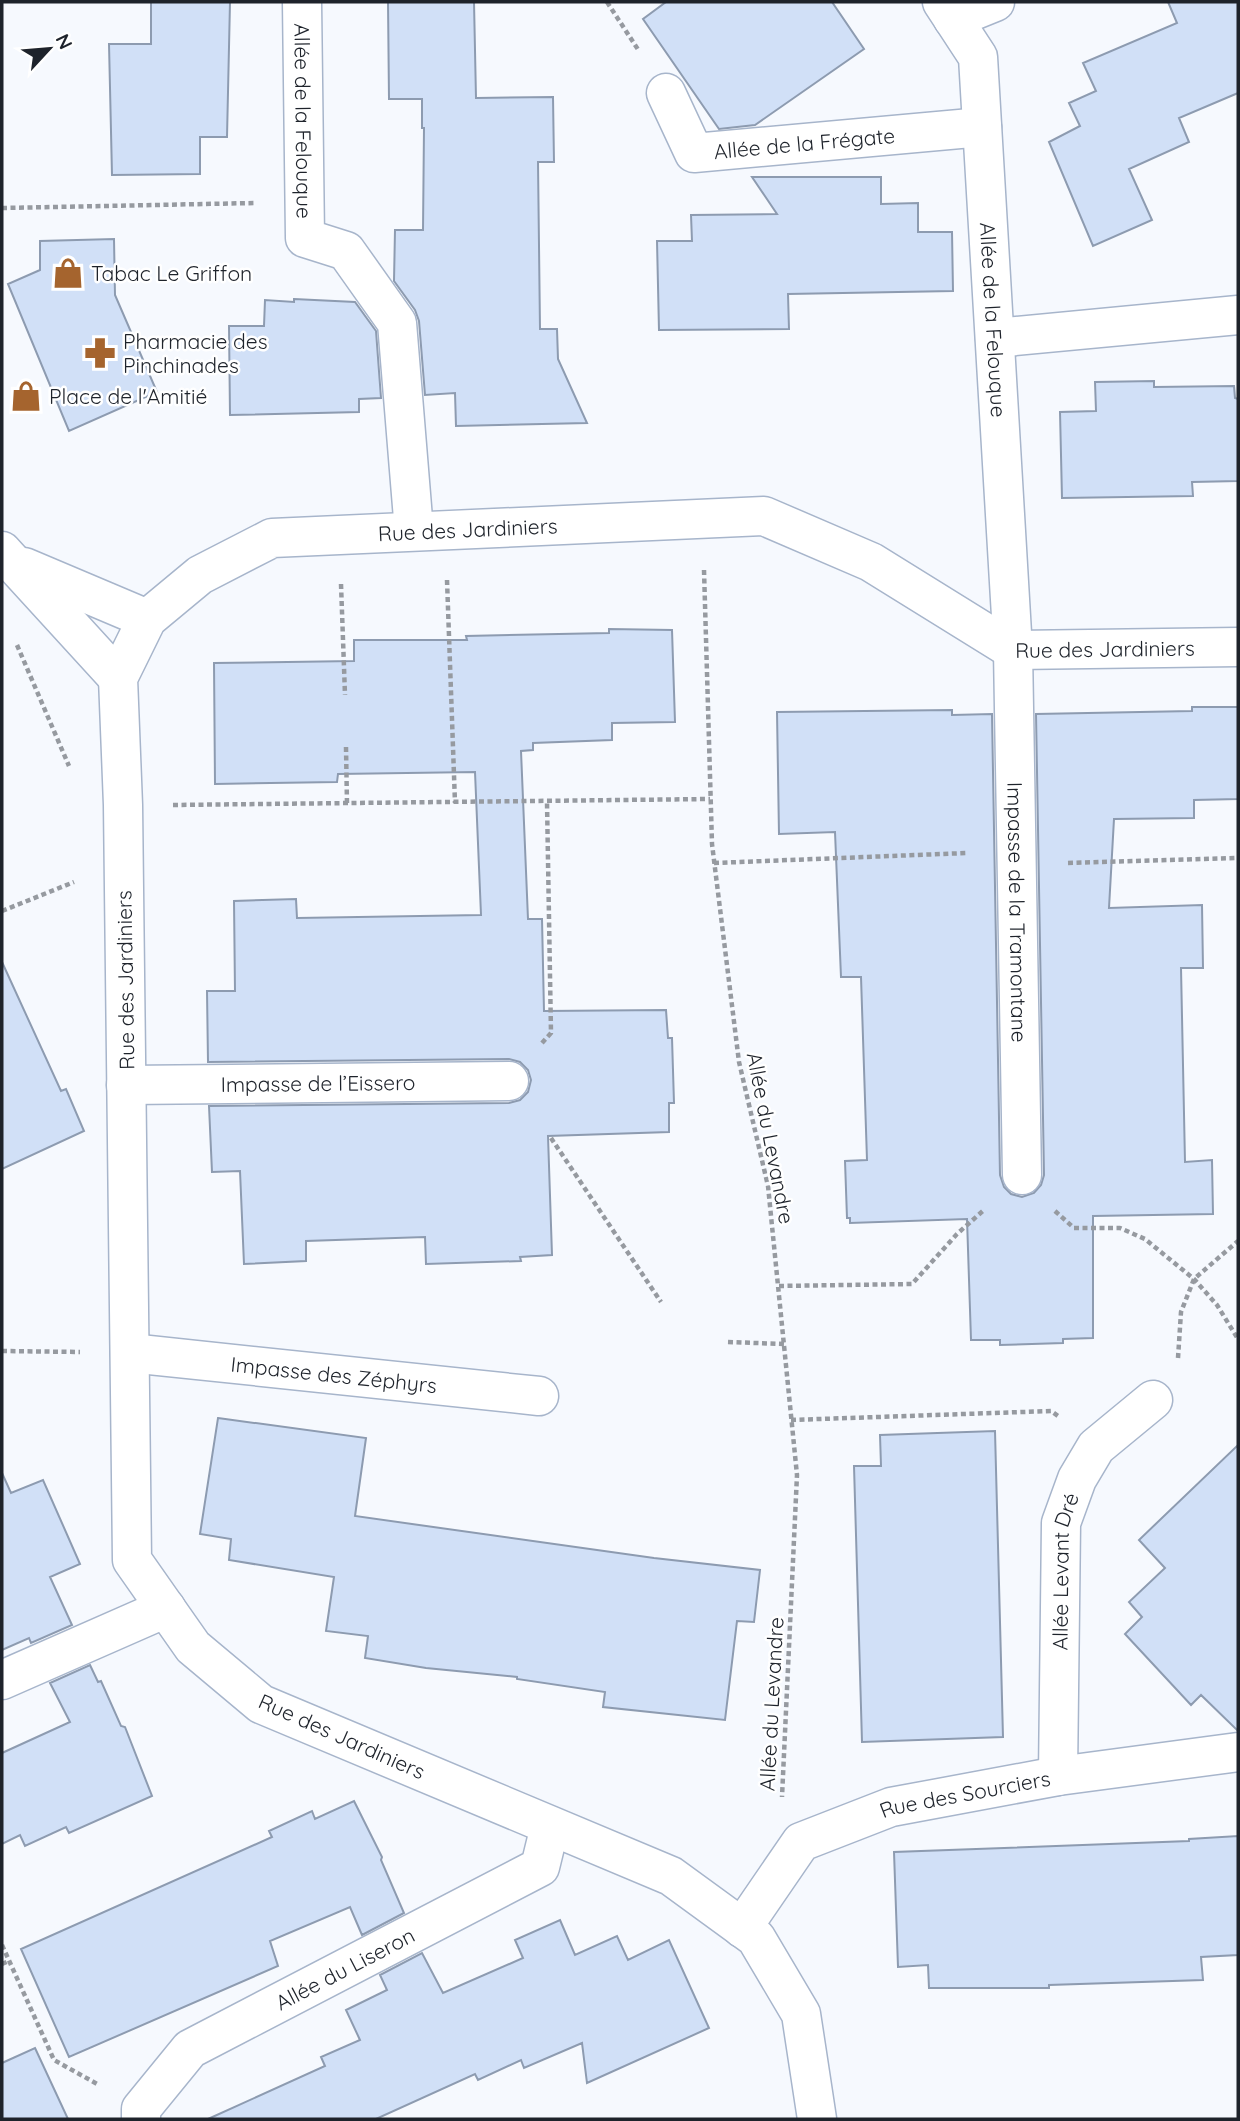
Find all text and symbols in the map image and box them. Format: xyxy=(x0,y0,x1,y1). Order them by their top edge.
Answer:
north arrow xyxy=(14,14,84,84)
street label: Allée de la Felouque xyxy=(289,23,318,219)
text: N xyxy=(50,30,78,53)
street label: Allée de la Frégate xyxy=(713,122,896,164)
street label: Allée de la Felouque xyxy=(975,221,1012,418)
shop icon: Tabac Le Griffon xyxy=(51,256,85,290)
place label: Tabac Le Griffon xyxy=(91,260,252,286)
place label: Pharmacie des Pinchinades xyxy=(123,328,268,378)
pharmacy icon: Pharmacie des Pinchinades xyxy=(83,336,117,370)
shop icon: Place de l'Amitié xyxy=(9,379,43,413)
place label: Place de l'Amitié xyxy=(49,383,207,409)
street label: Rue des Jardiniers xyxy=(377,512,558,546)
street label: Rue des Jardiniers xyxy=(1015,635,1195,663)
street label: Impasse de la Tramontane xyxy=(1002,782,1033,1043)
street label: Rue des Jardiniers xyxy=(110,890,140,1070)
street label: Allée du Levandre xyxy=(742,1050,800,1226)
street label: Impasse de l’Eissero xyxy=(220,1069,416,1097)
street label: Impasse des Zéphyrs xyxy=(230,1351,438,1398)
street label: Allée Levant Dré xyxy=(1046,1489,1084,1651)
street label: Allée du Levandre xyxy=(753,1616,789,1792)
street label: Rue des Jardiniers xyxy=(255,1688,429,1784)
street label: Rue des Sourciers xyxy=(876,1765,1052,1823)
street label: Allée du Liseron xyxy=(271,1922,419,2015)

